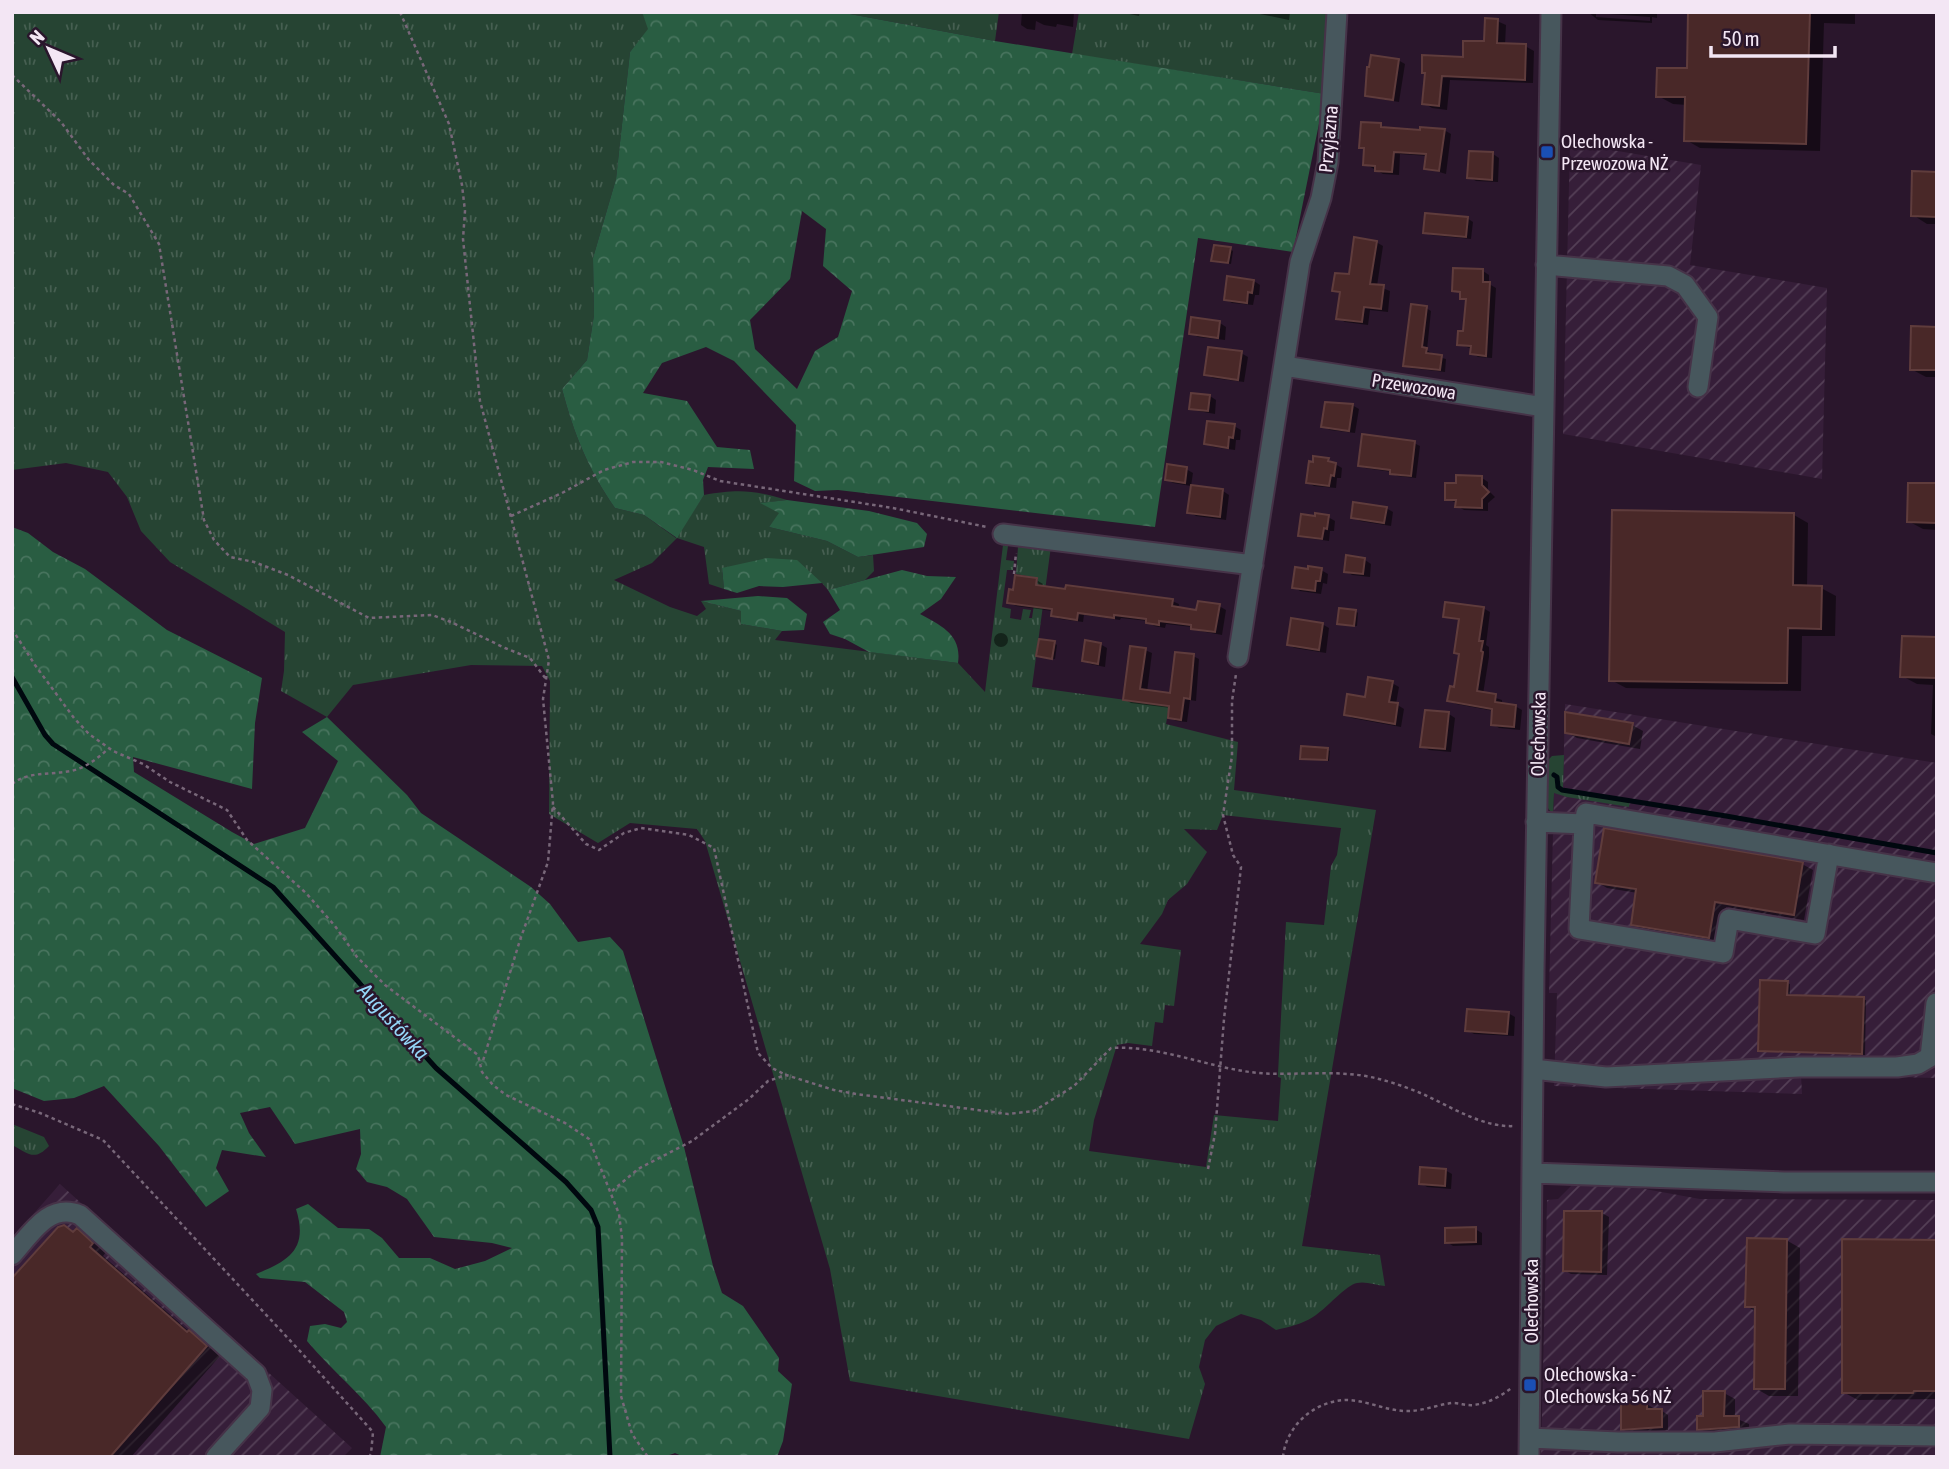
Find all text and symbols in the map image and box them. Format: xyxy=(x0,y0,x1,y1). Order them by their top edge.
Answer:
north arrow xyxy=(14,14,84,84)
scale bar xyxy=(1711,14,1835,58)
text: N xyxy=(25,26,49,49)
text: 50 m xyxy=(1722,26,1760,50)
street label: Przyjazna xyxy=(1314,104,1342,174)
place label: Olechowska - Przewozowa NŻ xyxy=(1561,130,1669,174)
marker: Olechowska - Przewozowa NŻ xyxy=(1539,144,1555,160)
street label: Przewozowa xyxy=(1370,368,1458,404)
street label: Olechowska xyxy=(1526,691,1550,777)
water label: Augustówka xyxy=(353,977,435,1064)
street label: Olechowska xyxy=(1520,1259,1542,1343)
place label: Olechowska - Olechowska 56 NŻ xyxy=(1544,1363,1672,1407)
marker: Olechowska - Olechowska 56 NŻ xyxy=(1522,1377,1538,1393)

